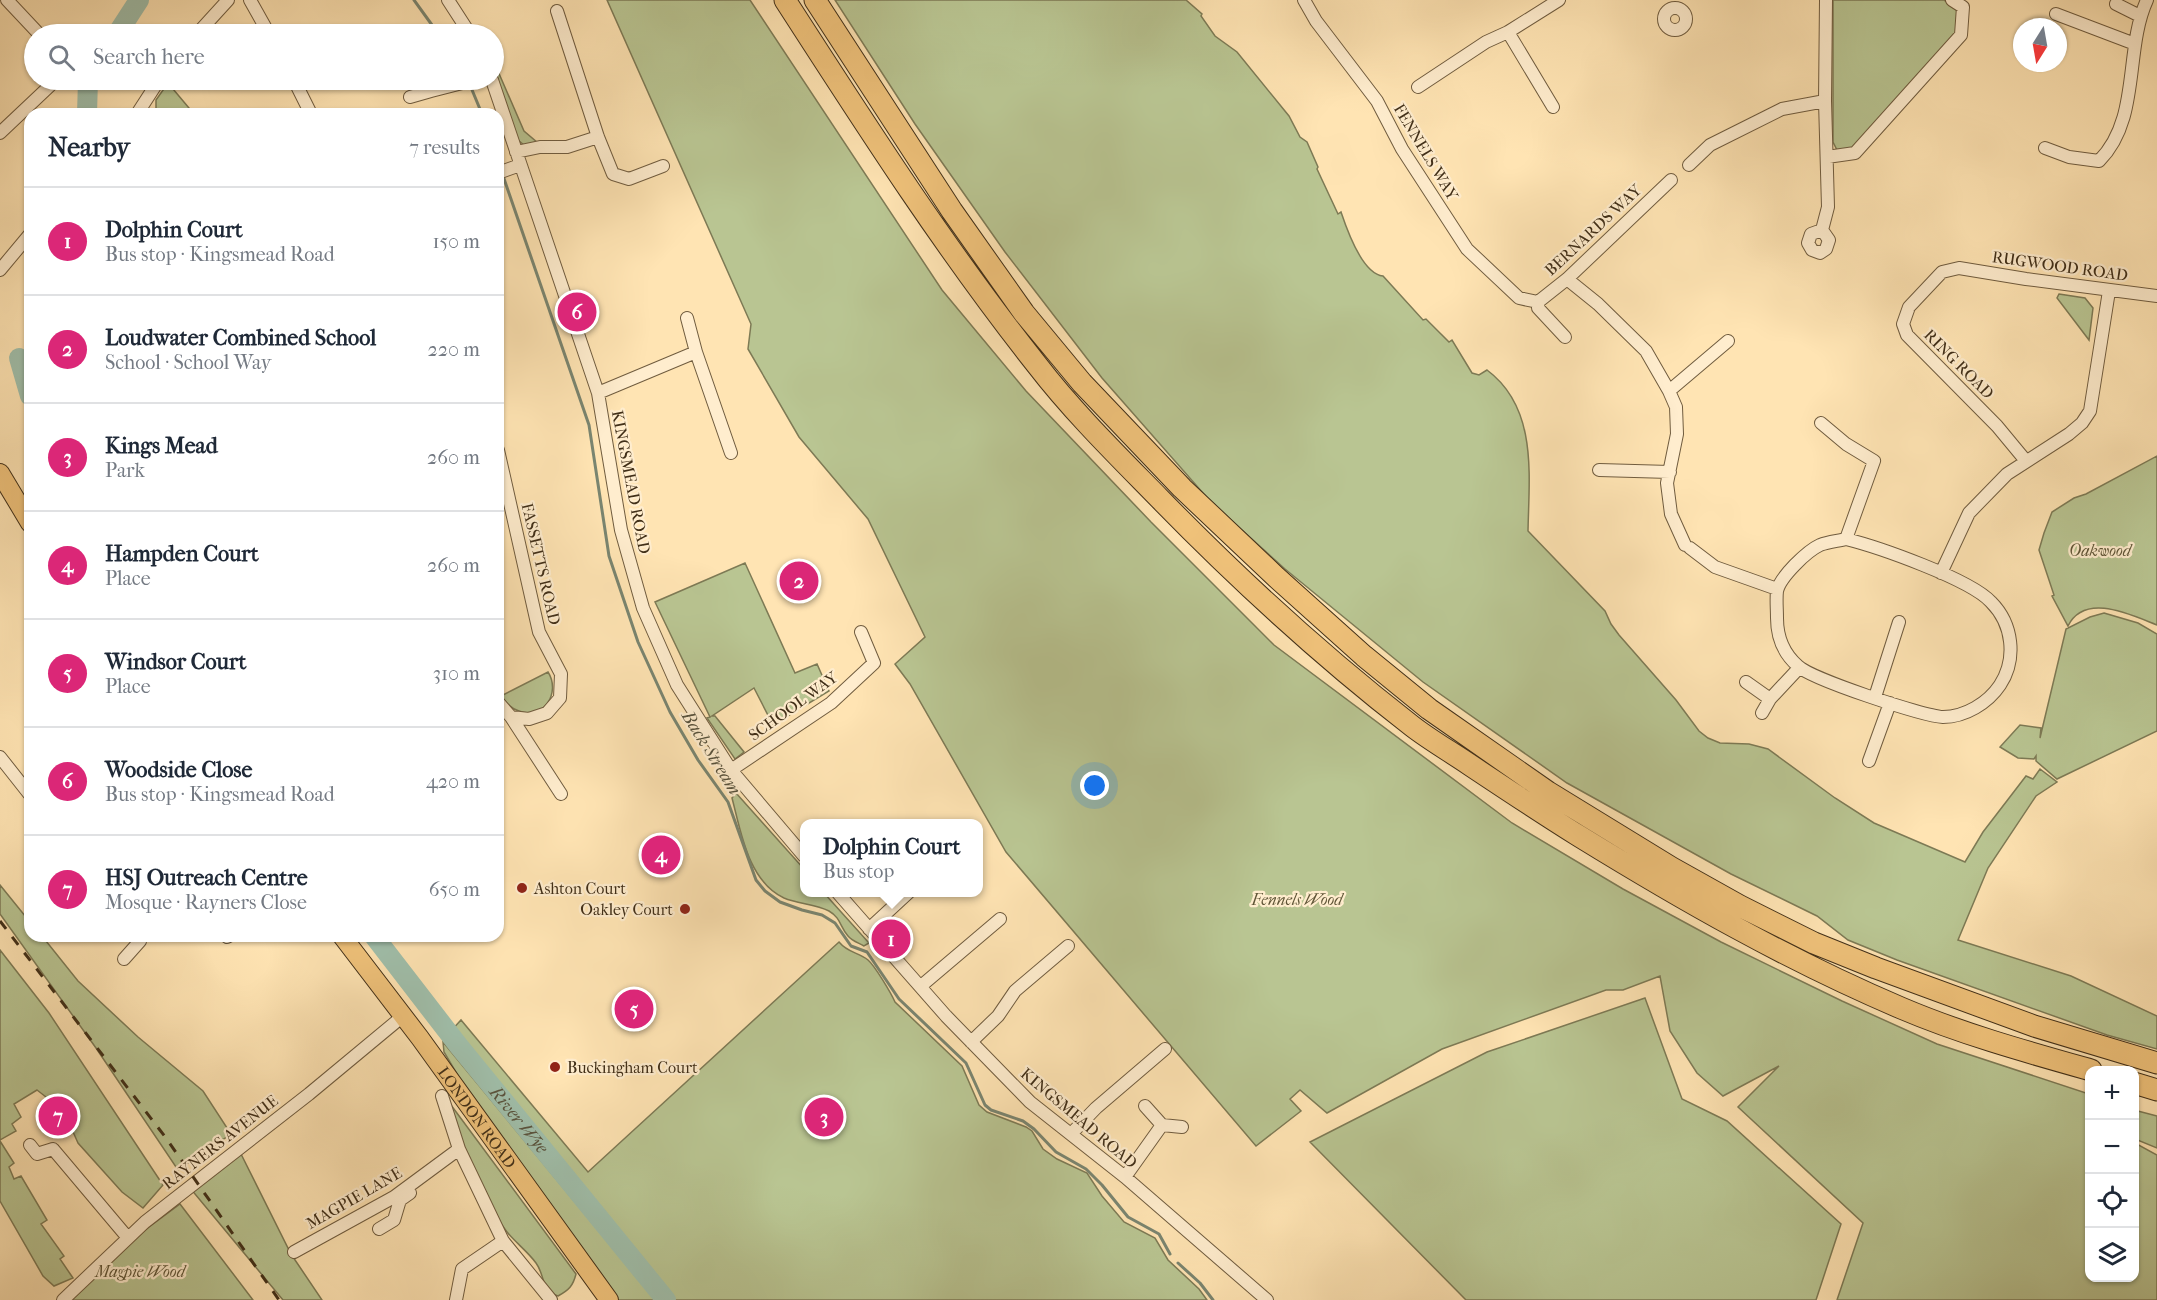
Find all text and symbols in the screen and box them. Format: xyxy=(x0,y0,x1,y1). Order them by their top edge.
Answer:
north arrow xyxy=(2013,18,2067,72)
search box xyxy=(24,24,504,90)
icon: search xyxy=(45,41,78,74)
text: Search here xyxy=(93,44,205,70)
street label: FENNELS WAY xyxy=(1390,100,1463,205)
text: Nearby xyxy=(48,132,130,163)
text: 7 results xyxy=(409,136,480,159)
street label: BERNARDS WAY xyxy=(1541,180,1646,280)
text: Dolphin Court xyxy=(105,217,242,243)
text: 1 xyxy=(64,230,71,253)
text: 150 m xyxy=(432,230,480,253)
text: Bus stop · Kingsmead Road xyxy=(105,243,335,266)
street label: RUGWOOD ROAD xyxy=(1991,247,2129,285)
pin: 6 xyxy=(558,290,596,334)
text: Loudwater Combined School xyxy=(105,325,376,351)
street label: RING ROAD xyxy=(1920,325,1998,403)
text: 2 xyxy=(62,338,73,361)
text: 220 m xyxy=(427,338,480,361)
text: School · School Way xyxy=(105,351,271,374)
street label: KINGSMEAD ROAD xyxy=(608,409,654,555)
text: Kings Mead xyxy=(105,433,218,459)
text: 3 xyxy=(63,446,72,469)
text: 260 m xyxy=(427,446,480,469)
text: Park xyxy=(105,459,145,482)
street label: FASSETTS ROAD xyxy=(518,501,564,627)
text: Hampden Court xyxy=(105,541,259,567)
park label: Oakwood xyxy=(2069,541,2133,560)
text: 4 xyxy=(62,554,73,577)
text: 260 m xyxy=(427,554,480,577)
pin: 2 xyxy=(780,558,818,604)
text: Place xyxy=(105,567,151,590)
text: Windsor Court xyxy=(105,649,246,675)
text: 5 xyxy=(63,662,72,685)
text: 310 m xyxy=(433,662,480,685)
street label: SCHOOL WAY xyxy=(745,667,842,745)
text: Place xyxy=(105,675,151,698)
water label: Back Stream xyxy=(676,706,745,799)
text: Woodside Close xyxy=(105,757,252,783)
text: 6 xyxy=(62,770,73,793)
text: 420 m xyxy=(426,770,480,793)
your location xyxy=(1080,771,1109,800)
text: Bus stop · Kingsmead Road xyxy=(105,783,335,806)
popup xyxy=(800,819,983,897)
pin: 4 xyxy=(642,832,680,878)
text: Dolphin Court xyxy=(823,834,960,860)
text: Bus stop xyxy=(823,860,894,883)
text: HSJ Outreach Centre xyxy=(105,865,308,891)
text: 7 xyxy=(63,878,72,901)
text: 650 m xyxy=(429,878,480,901)
place label: Ashton Court xyxy=(533,879,626,898)
marker: Ashton Court xyxy=(515,881,529,895)
park label: Fennels Wood xyxy=(1251,890,1344,909)
text: Mosque · Rayners Close xyxy=(105,891,307,914)
place label: Oakley Court xyxy=(580,900,673,919)
marker: Oakley Court xyxy=(678,902,692,916)
pin: 1 xyxy=(872,916,910,962)
pin: 5 xyxy=(614,986,654,1032)
place label: Buckingham Court xyxy=(567,1058,698,1077)
marker: Buckingham Court xyxy=(548,1060,562,1074)
street label: LONDON ROAD xyxy=(434,1063,520,1172)
street label: KINGSMEAD ROAD xyxy=(1017,1064,1141,1172)
map controls xyxy=(2085,1066,2139,1282)
button: + xyxy=(2085,1066,2139,1120)
water label: River Wye xyxy=(485,1081,553,1158)
street label: RAYNERS AVENUE xyxy=(158,1091,282,1193)
pin: 7 xyxy=(38,1094,78,1138)
pin: 3 xyxy=(804,1094,844,1140)
button: − xyxy=(2085,1120,2139,1174)
street label: MAGPIE LANE xyxy=(303,1163,405,1233)
button: locate xyxy=(2085,1174,2139,1228)
button: layers xyxy=(2085,1228,2139,1282)
park label: Magpie Wood xyxy=(94,1262,187,1281)

